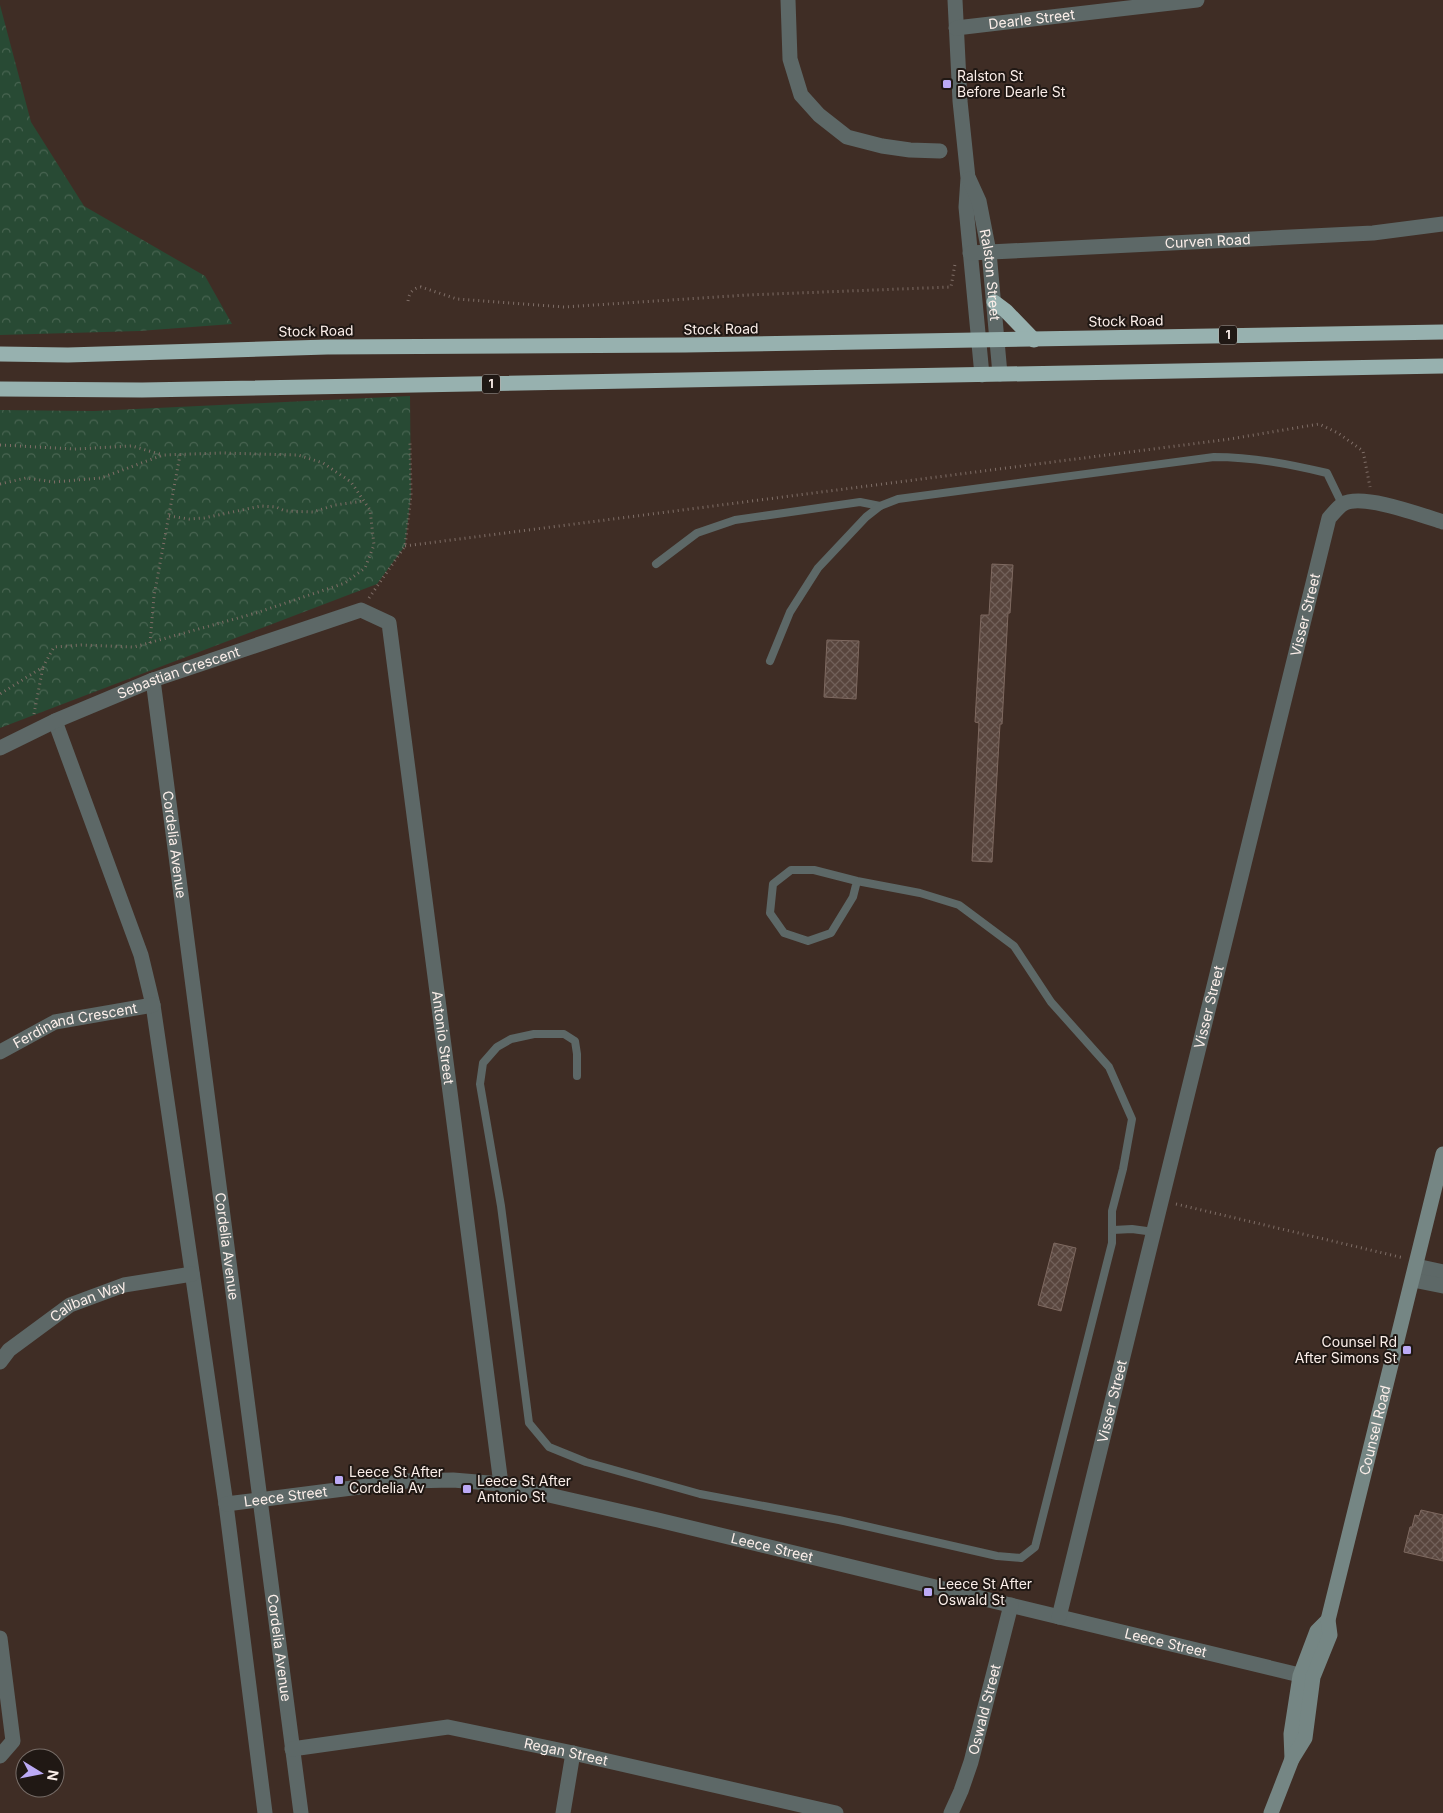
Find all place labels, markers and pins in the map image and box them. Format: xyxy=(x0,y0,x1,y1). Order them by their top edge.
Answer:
place label: Ralston St Before Dearle St xyxy=(957,67,1066,100)
marker: Ralston St Before Dearle St xyxy=(941,78,953,90)
place label: Counsel Rd After Simons St xyxy=(1295,1333,1397,1366)
marker: Counsel Rd After Simons St xyxy=(1401,1344,1413,1356)
place label: Leece St After Cordelia Av xyxy=(349,1463,443,1496)
place label: Leece St After Antonio St xyxy=(477,1472,571,1505)
marker: Leece St After Cordelia Av xyxy=(333,1474,345,1486)
marker: Leece St After Antonio St xyxy=(461,1483,473,1495)
place label: Leece St After Oswald St xyxy=(938,1575,1032,1608)
marker: Leece St After Oswald St xyxy=(922,1586,934,1598)

